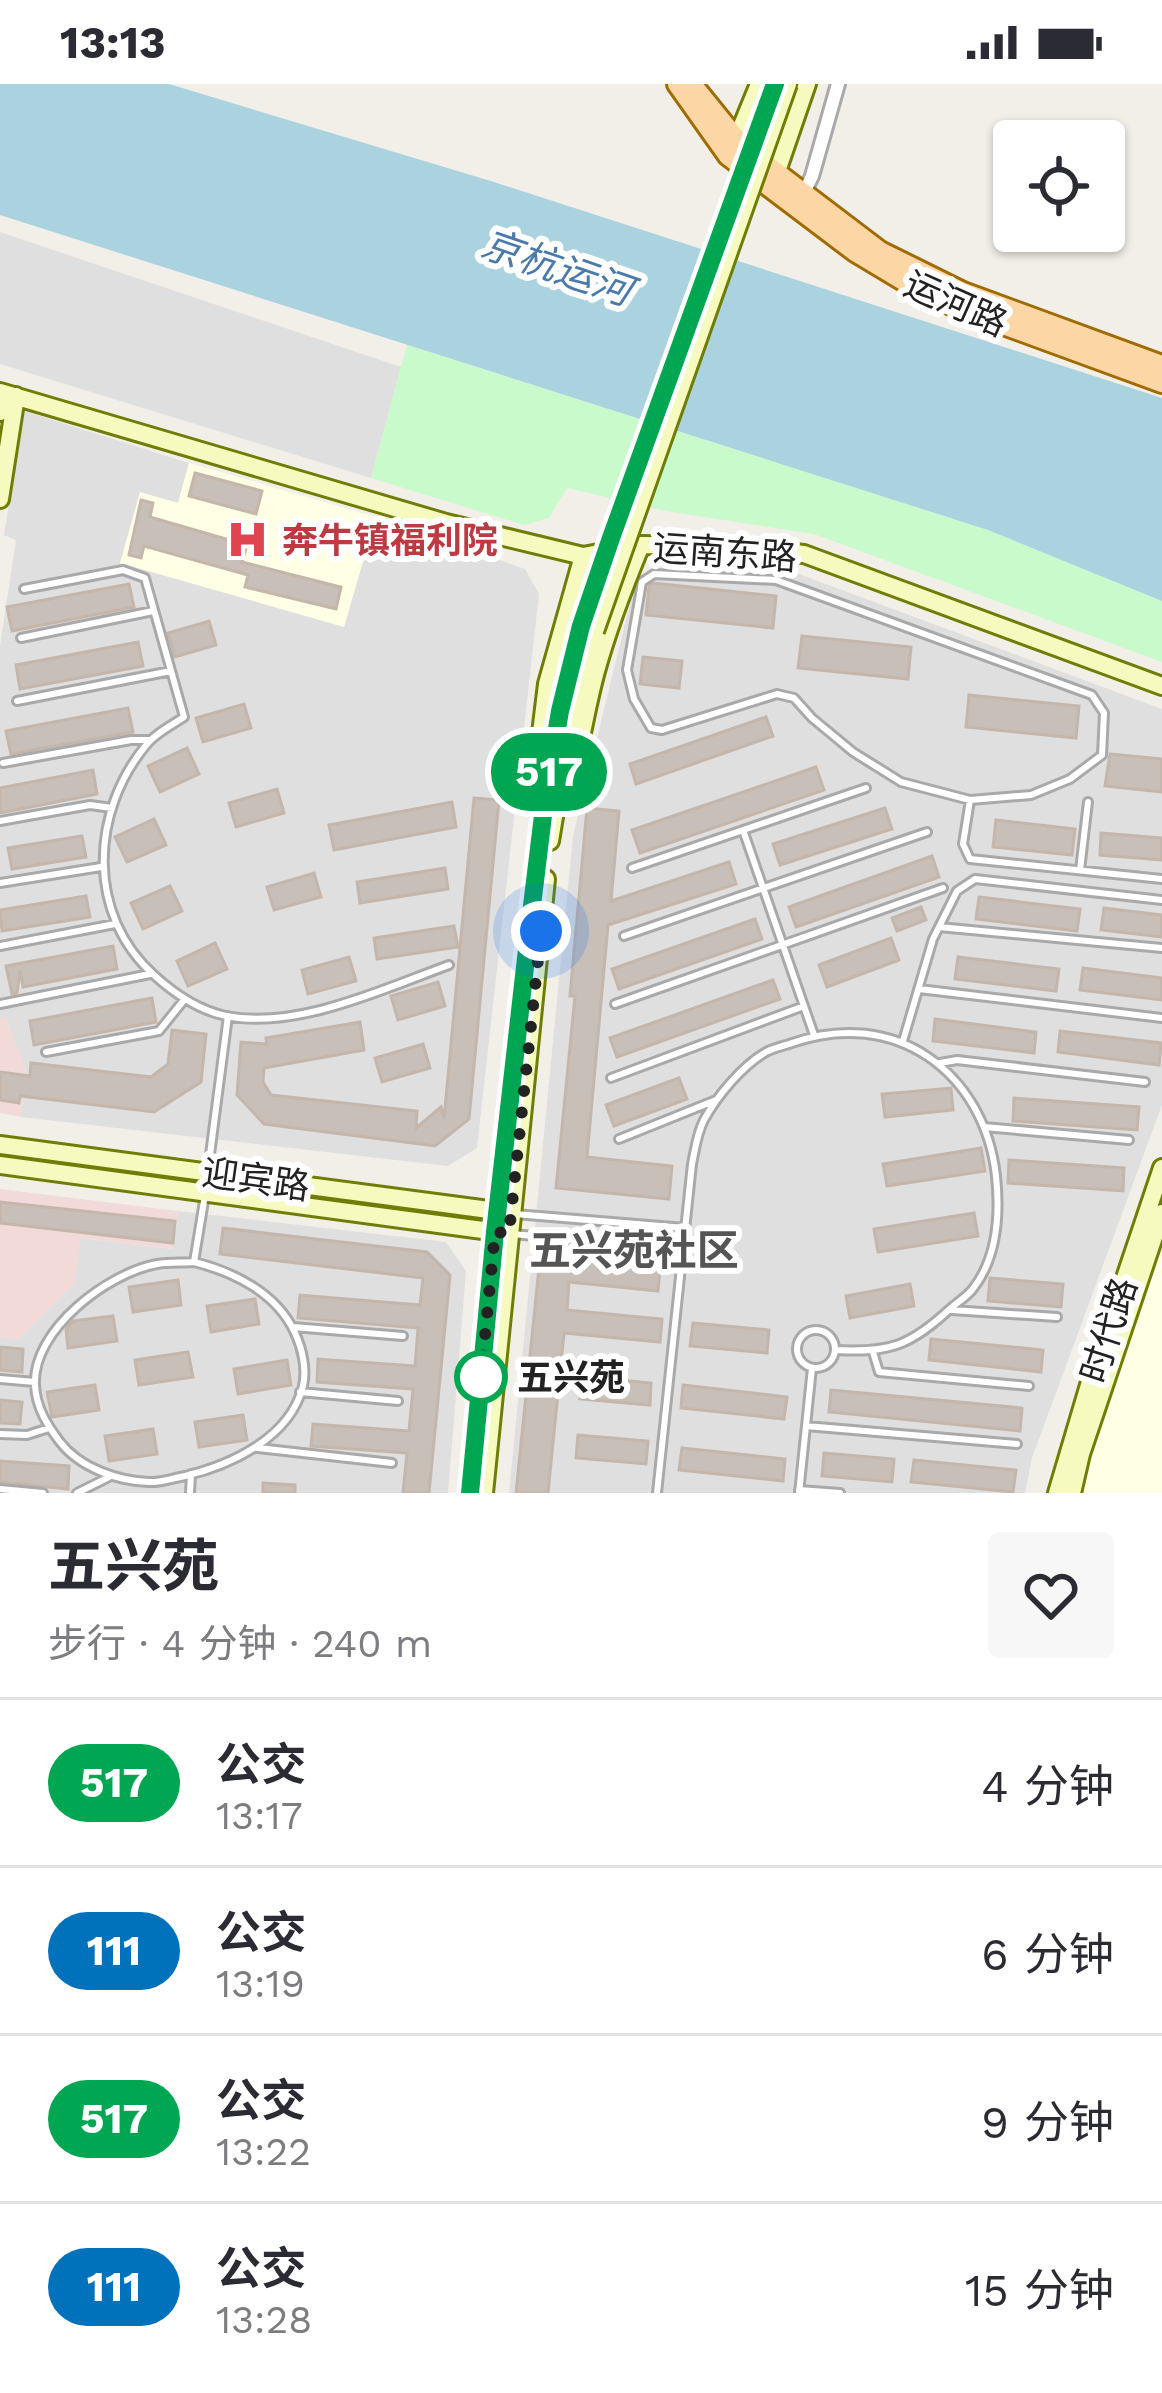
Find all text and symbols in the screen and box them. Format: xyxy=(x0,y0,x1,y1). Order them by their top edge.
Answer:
text: 13:13 xyxy=(60,16,166,69)
map controls xyxy=(993,120,1125,252)
button: locate xyxy=(993,120,1125,252)
water label: 京杭运河 xyxy=(476,221,645,316)
street label: 运河路 xyxy=(898,263,1013,345)
hospital icon: 奔牛镇福利院 xyxy=(225,517,271,563)
place label: 奔牛镇福利院 xyxy=(282,520,498,562)
street label: 运南东路 xyxy=(652,527,798,579)
line badge: 517 xyxy=(480,733,618,811)
text: 517 xyxy=(515,747,583,796)
your location xyxy=(511,901,571,961)
street label: 迎宾路 xyxy=(199,1152,312,1208)
district label: 五兴苑社区 xyxy=(529,1226,739,1275)
street label: 时代路 xyxy=(1072,1272,1146,1388)
marker: 五兴苑 xyxy=(456,1352,506,1402)
place label: 五兴苑 xyxy=(517,1357,625,1399)
button: heart xyxy=(988,1532,1114,1658)
text: 五兴苑 xyxy=(48,1533,219,1600)
text: 步行 · 4 分钟 · 240 m xyxy=(48,1621,432,1666)
text: 公交 xyxy=(216,1738,306,1791)
text: 517 xyxy=(80,1758,148,1807)
text: 4 分钟 xyxy=(981,1760,1114,1813)
text: 13:17 xyxy=(216,1793,303,1838)
text: 公交 xyxy=(216,1906,306,1959)
text: 111 xyxy=(87,1926,141,1975)
text: 6 分钟 xyxy=(981,1928,1114,1981)
text: 13:19 xyxy=(216,1961,305,2006)
text: 公交 xyxy=(216,2074,306,2127)
text: 517 xyxy=(80,2094,148,2143)
text: 9 分钟 xyxy=(981,2096,1114,2149)
text: 13:22 xyxy=(216,2129,311,2174)
text: 公交 xyxy=(216,2242,306,2295)
text: 111 xyxy=(87,2262,141,2311)
text: 15 分钟 xyxy=(965,2264,1114,2317)
text: 13:28 xyxy=(216,2297,312,2342)

